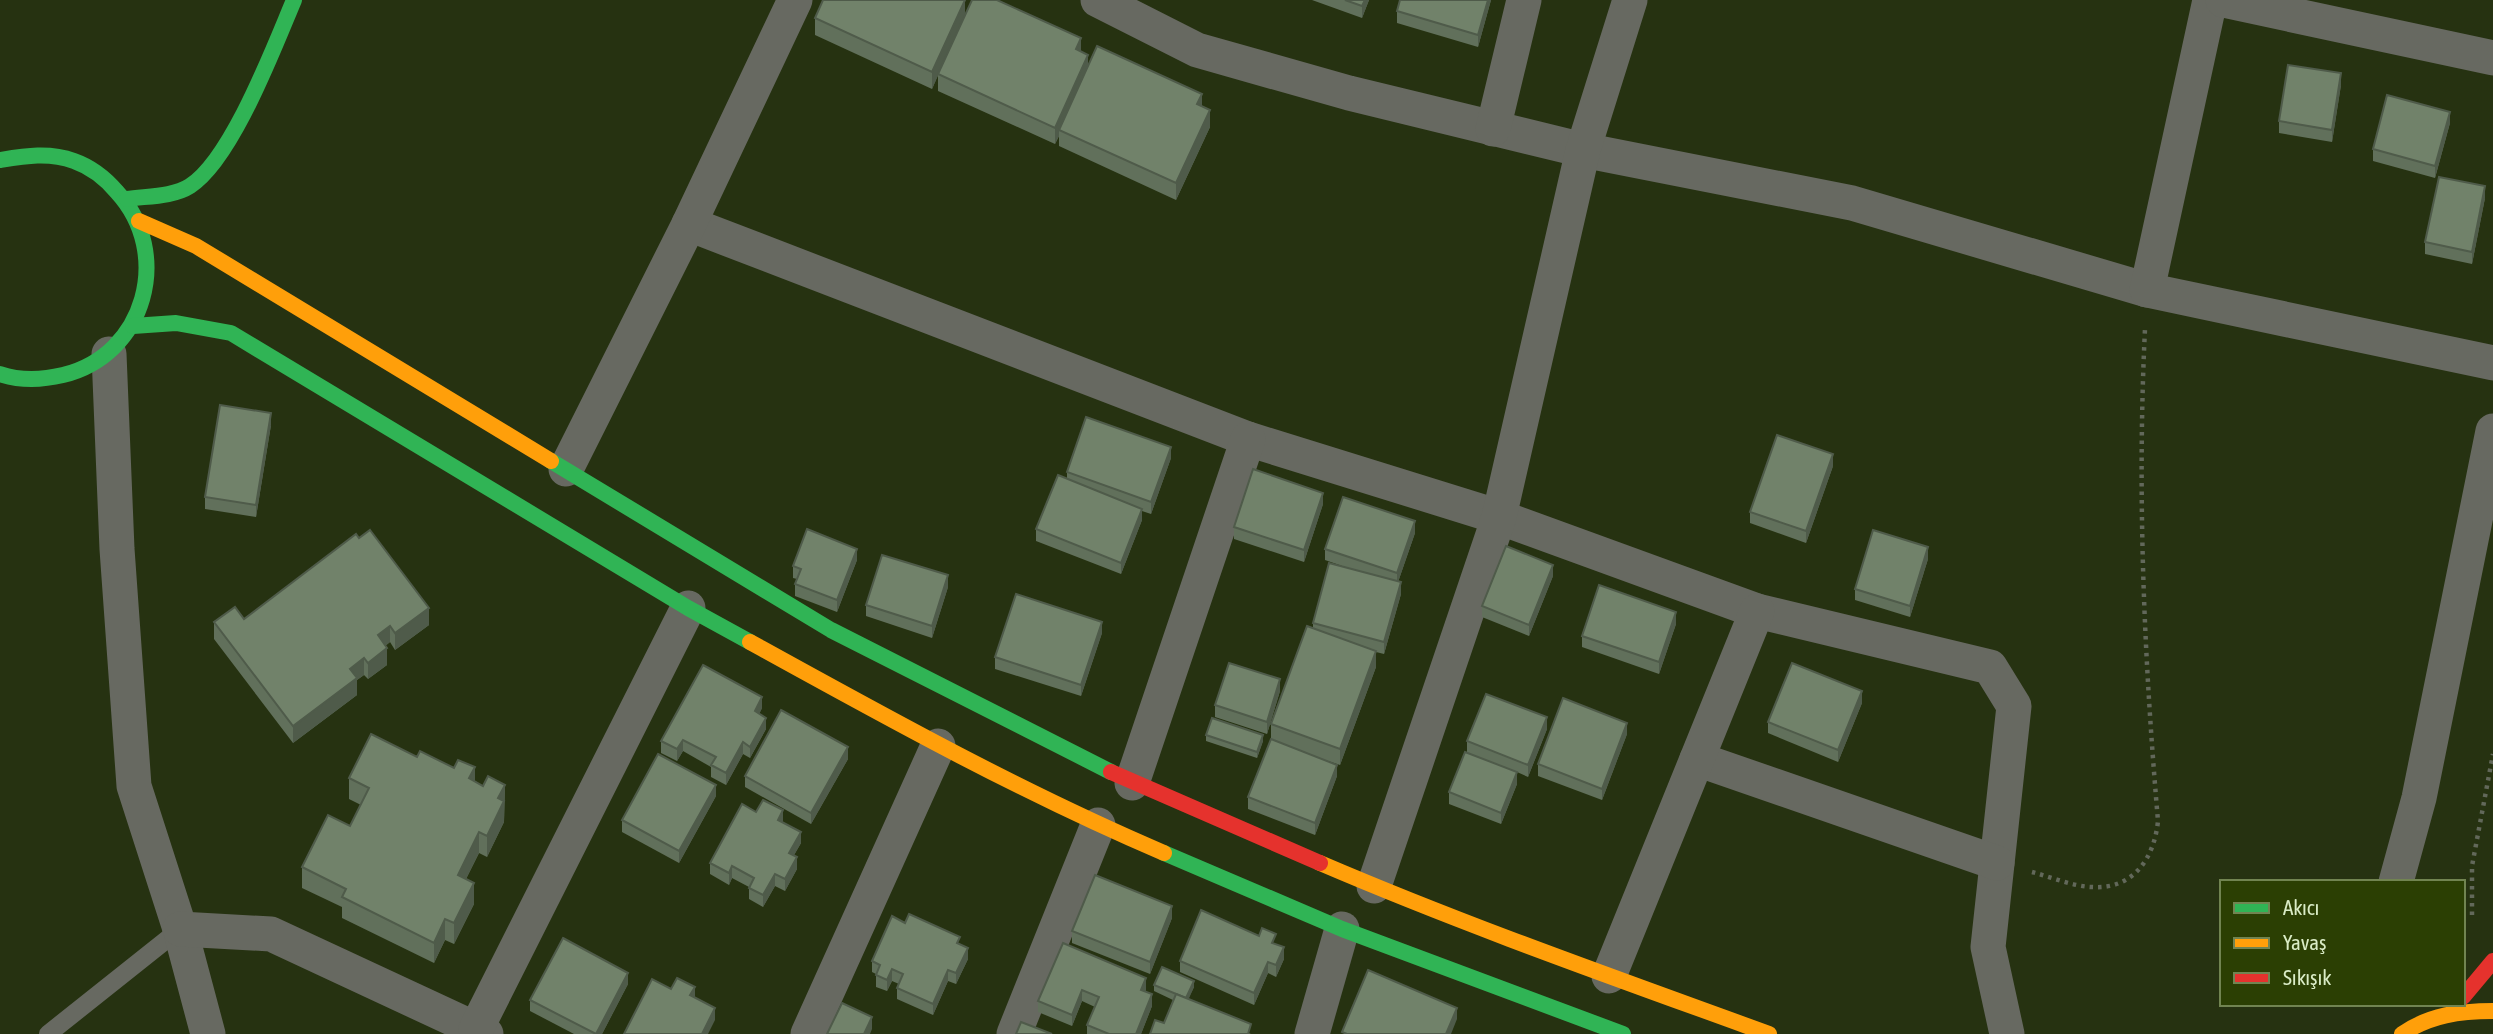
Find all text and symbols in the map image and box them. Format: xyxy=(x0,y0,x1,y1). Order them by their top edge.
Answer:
legend xyxy=(2220,880,2465,1006)
text: Akıcı xyxy=(2283,895,2319,919)
text: Yavaş xyxy=(2283,930,2326,954)
text: Sıkışık xyxy=(2283,965,2332,989)

